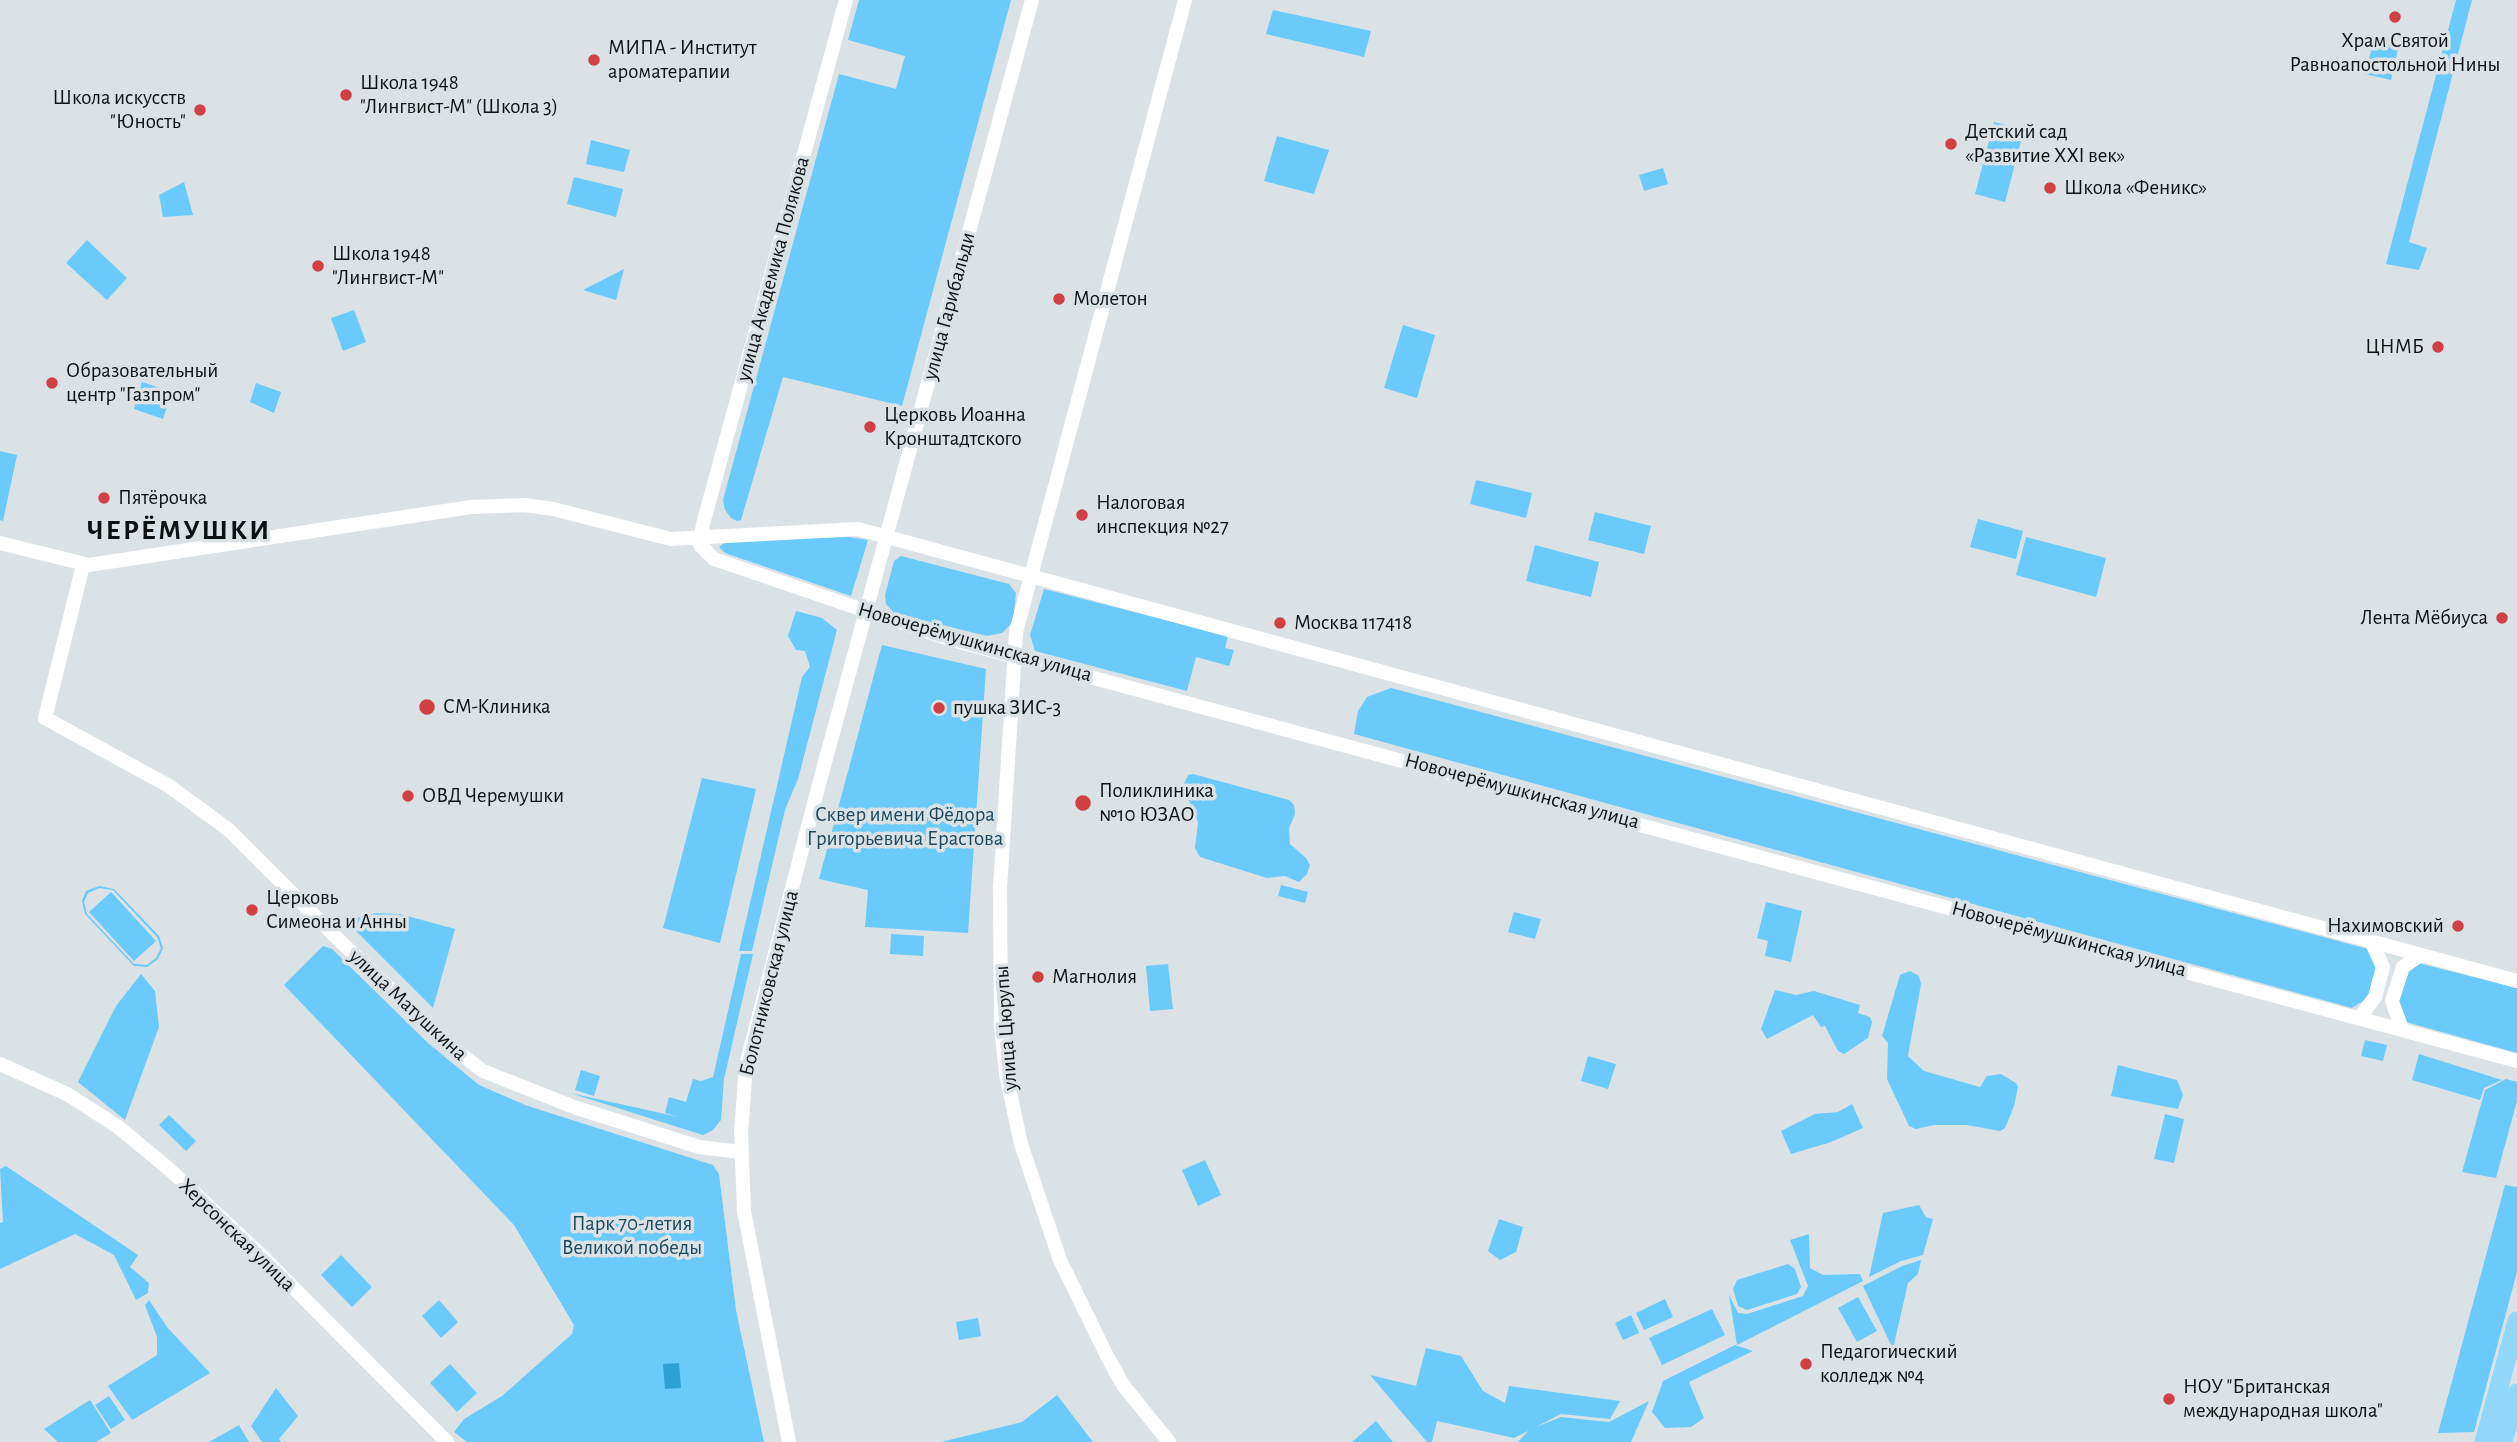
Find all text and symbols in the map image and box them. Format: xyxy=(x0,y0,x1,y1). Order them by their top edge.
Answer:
marker: Храм Святой Равноапостольной Нины xyxy=(2387,9,2403,25)
place label: Храм Святой Равноапостольной Нины xyxy=(2290,28,2500,78)
place label: МИПА - Институт ароматерапии xyxy=(608,35,757,85)
marker: МИПА - Институт ароматерапии xyxy=(586,52,602,68)
place label: Школа 1948 "Лингвист-М" (Школа 3) xyxy=(360,70,558,120)
place label: Школа искусств "Юность" xyxy=(53,85,186,135)
marker: Школа 1948 "Лингвист-М" (Школа 3) xyxy=(338,87,354,103)
marker: Школа искусств "Юность" xyxy=(192,102,208,118)
place label: Детский сад «Развитие XXI век» xyxy=(1965,119,2125,169)
marker: Детский сад «Развитие XXI век» xyxy=(1943,136,1959,152)
street label: улица Академика Полякова xyxy=(731,154,815,384)
place label: Школа «Феникс» xyxy=(2064,175,2207,201)
marker: Школа «Феникс» xyxy=(2042,180,2058,196)
street label: улица Гарибальди xyxy=(917,229,981,383)
place label: Школа 1948 "Лингвист-М" xyxy=(332,241,444,291)
marker: Школа 1948 "Лингвист-М" xyxy=(310,258,326,274)
place label: Молетон xyxy=(1073,286,1148,312)
marker: Молетон xyxy=(1051,291,1067,307)
place label: ЦНМБ xyxy=(2365,334,2424,360)
marker: ЦНМБ xyxy=(2430,339,2446,355)
place label: Образовательный центр "Газпром" xyxy=(66,358,219,408)
marker: Образовательный центр "Газпром" xyxy=(44,375,60,391)
place label: Церковь Иоанна Кронштадтского xyxy=(884,402,1026,452)
marker: Церковь Иоанна Кронштадтского xyxy=(862,419,878,435)
place label: Пятёрочка xyxy=(118,485,207,511)
marker: Пятёрочка xyxy=(96,490,112,506)
place label: Налоговая инспекция №27 xyxy=(1096,490,1229,540)
marker: Налоговая инспекция №27 xyxy=(1074,507,1090,523)
district label: ЧЕРЁМУШКИ xyxy=(88,514,270,548)
street label: Новочерёмушкинская улица xyxy=(855,597,1095,687)
place label: Лента Мёбиуса xyxy=(2361,605,2488,631)
place label: Москва 117418 xyxy=(1294,610,1412,636)
marker: Лента Мёбиуса xyxy=(2494,610,2510,626)
marker: Москва 117418 xyxy=(1272,615,1288,631)
place label: СМ-Клиника xyxy=(443,694,551,720)
place label: пушка ЗИС-3 xyxy=(953,695,1061,721)
marker: СМ-Клиника xyxy=(417,697,437,717)
marker: пушка ЗИС-3 xyxy=(931,700,947,716)
street label: Новочерёмушкинская улица xyxy=(1402,747,1642,835)
place label: Поликлиника №10 ЮЗАО xyxy=(1099,778,1214,828)
place label: ОВД Черемушки xyxy=(422,783,564,809)
marker: ОВД Черемушки xyxy=(400,788,416,804)
marker: Поликлиника №10 ЮЗАО xyxy=(1073,793,1093,813)
park label: Сквер имени Фёдора Григорьевича Ерастова xyxy=(807,802,1003,852)
place label: Церковь Симеона и Анны xyxy=(266,885,407,935)
street label: Болотниковская улица xyxy=(734,888,804,1078)
street label: Новочерёмушкинская улица xyxy=(1949,895,2189,983)
marker: Церковь Симеона и Анны xyxy=(244,902,260,918)
place label: Нахимовский xyxy=(2327,913,2444,939)
marker: Нахимовский xyxy=(2450,918,2466,934)
street label: улица Матушкина xyxy=(344,944,472,1066)
place label: Магнолия xyxy=(1052,964,1137,990)
street label: улица Цюрупы xyxy=(989,965,1023,1091)
marker: Магнолия xyxy=(1030,969,1046,985)
street label: Херсонская улица xyxy=(174,1173,300,1297)
park label: Парк 70-летия Великой победы xyxy=(562,1211,702,1261)
place label: Педагогический колледж №4 xyxy=(1820,1339,1958,1389)
marker: Педагогический колледж №4 xyxy=(1798,1356,1814,1372)
place label: НОУ "Британская международная школа" xyxy=(2183,1374,2383,1424)
marker: НОУ "Британская международная школа" xyxy=(2161,1391,2177,1407)

